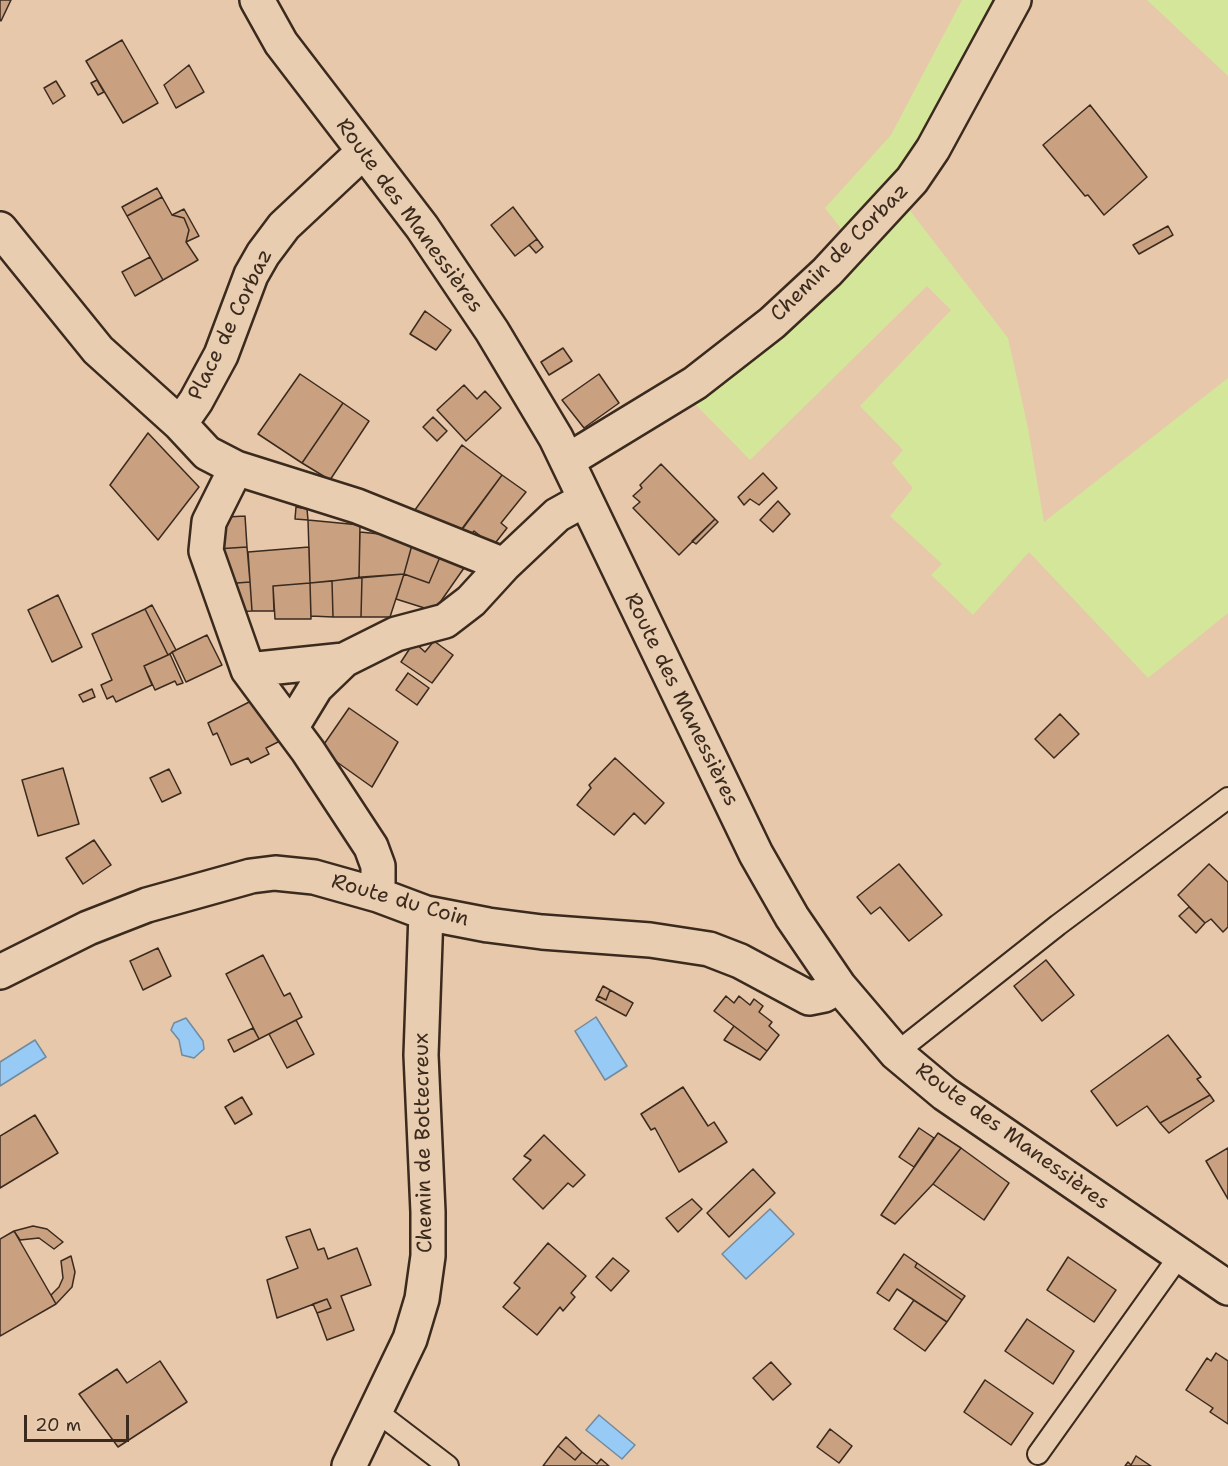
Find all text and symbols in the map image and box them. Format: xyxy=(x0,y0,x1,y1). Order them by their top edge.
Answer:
street label: Route des Manessières xyxy=(330,114,488,318)
street label: Chemin de Corbaz xyxy=(766,179,914,327)
street label: Place de Corbaz xyxy=(184,245,278,405)
street label: Route des Manessières xyxy=(618,589,744,811)
street label: Route du Coin xyxy=(328,869,472,933)
street label: Chemin de Bottecreux xyxy=(409,1033,439,1253)
street label: Route des Manessières xyxy=(910,1058,1114,1216)
scale bar xyxy=(27,1403,132,1441)
text: 20 m xyxy=(35,1413,81,1437)

